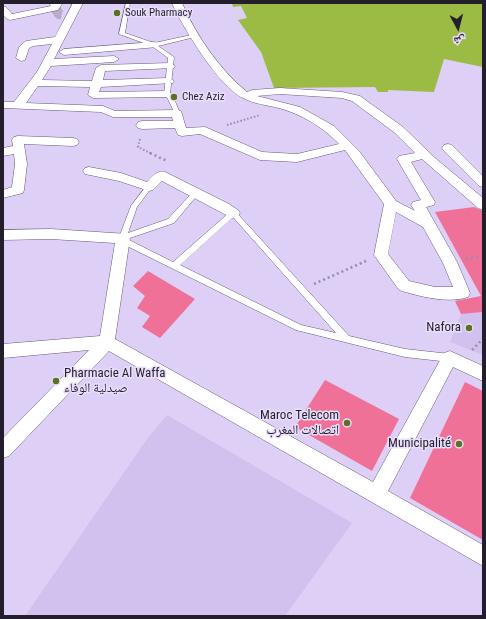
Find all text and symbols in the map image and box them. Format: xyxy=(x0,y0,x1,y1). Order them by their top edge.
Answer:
place label: Souk Pharmacy xyxy=(125,6,192,20)
marker: Souk Pharmacy xyxy=(112,8,122,18)
north arrow xyxy=(438,8,478,48)
text: ش xyxy=(453,33,466,48)
place label: Chez Aziz xyxy=(182,90,225,104)
marker: Chez Aziz xyxy=(169,92,179,102)
place label: Nafora xyxy=(426,320,461,336)
marker: Nafora xyxy=(464,323,474,333)
place label: Pharmacie Al Waffa صيدلية الوفاء xyxy=(64,366,166,397)
marker: Pharmacie Al Waffa صيدلية الوفاء xyxy=(51,376,61,386)
place label: Maroc Telecom اتصالات المغرب xyxy=(260,408,339,439)
marker: Maroc Telecom اتصالات المغرب xyxy=(342,418,352,428)
place label: Municipalité xyxy=(388,436,451,452)
marker: Municipalité xyxy=(454,439,464,449)

